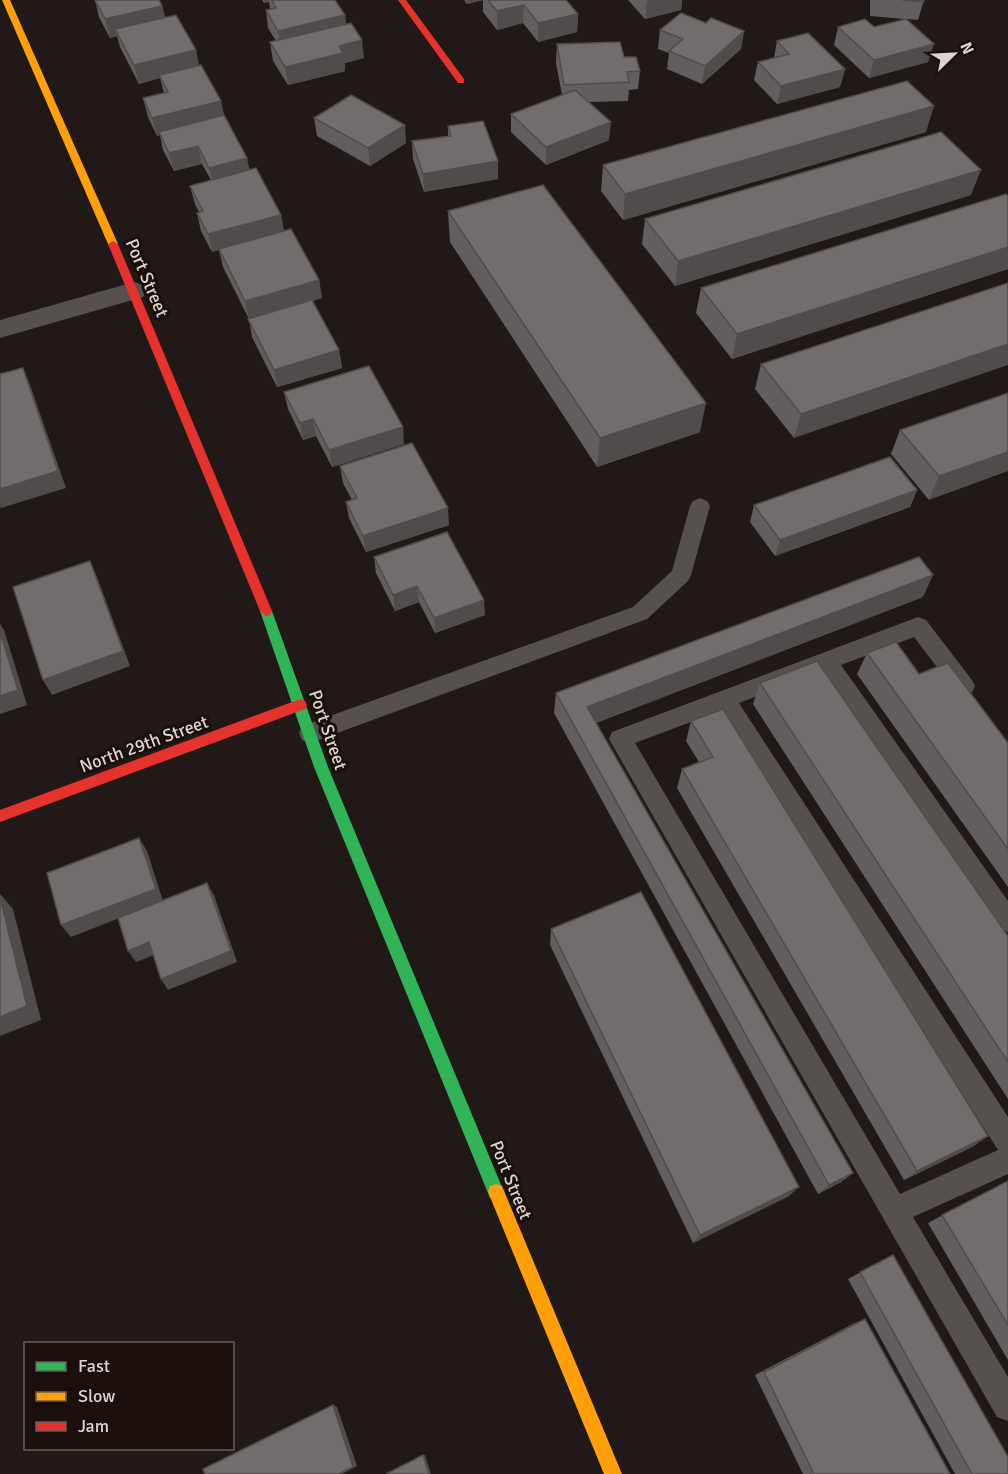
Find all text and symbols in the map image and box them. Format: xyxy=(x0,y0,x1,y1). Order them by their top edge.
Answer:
north arrow xyxy=(924,24,984,84)
text: N xyxy=(955,39,978,57)
street label: Port Street xyxy=(121,235,173,321)
street label: Port Street xyxy=(304,687,352,773)
street label: North 29th Street xyxy=(77,711,211,777)
street label: Port Street xyxy=(485,1137,537,1223)
legend xyxy=(24,1342,234,1450)
text: Fast xyxy=(78,1355,110,1377)
text: Slow xyxy=(78,1385,115,1407)
text: Jam xyxy=(78,1415,109,1437)

